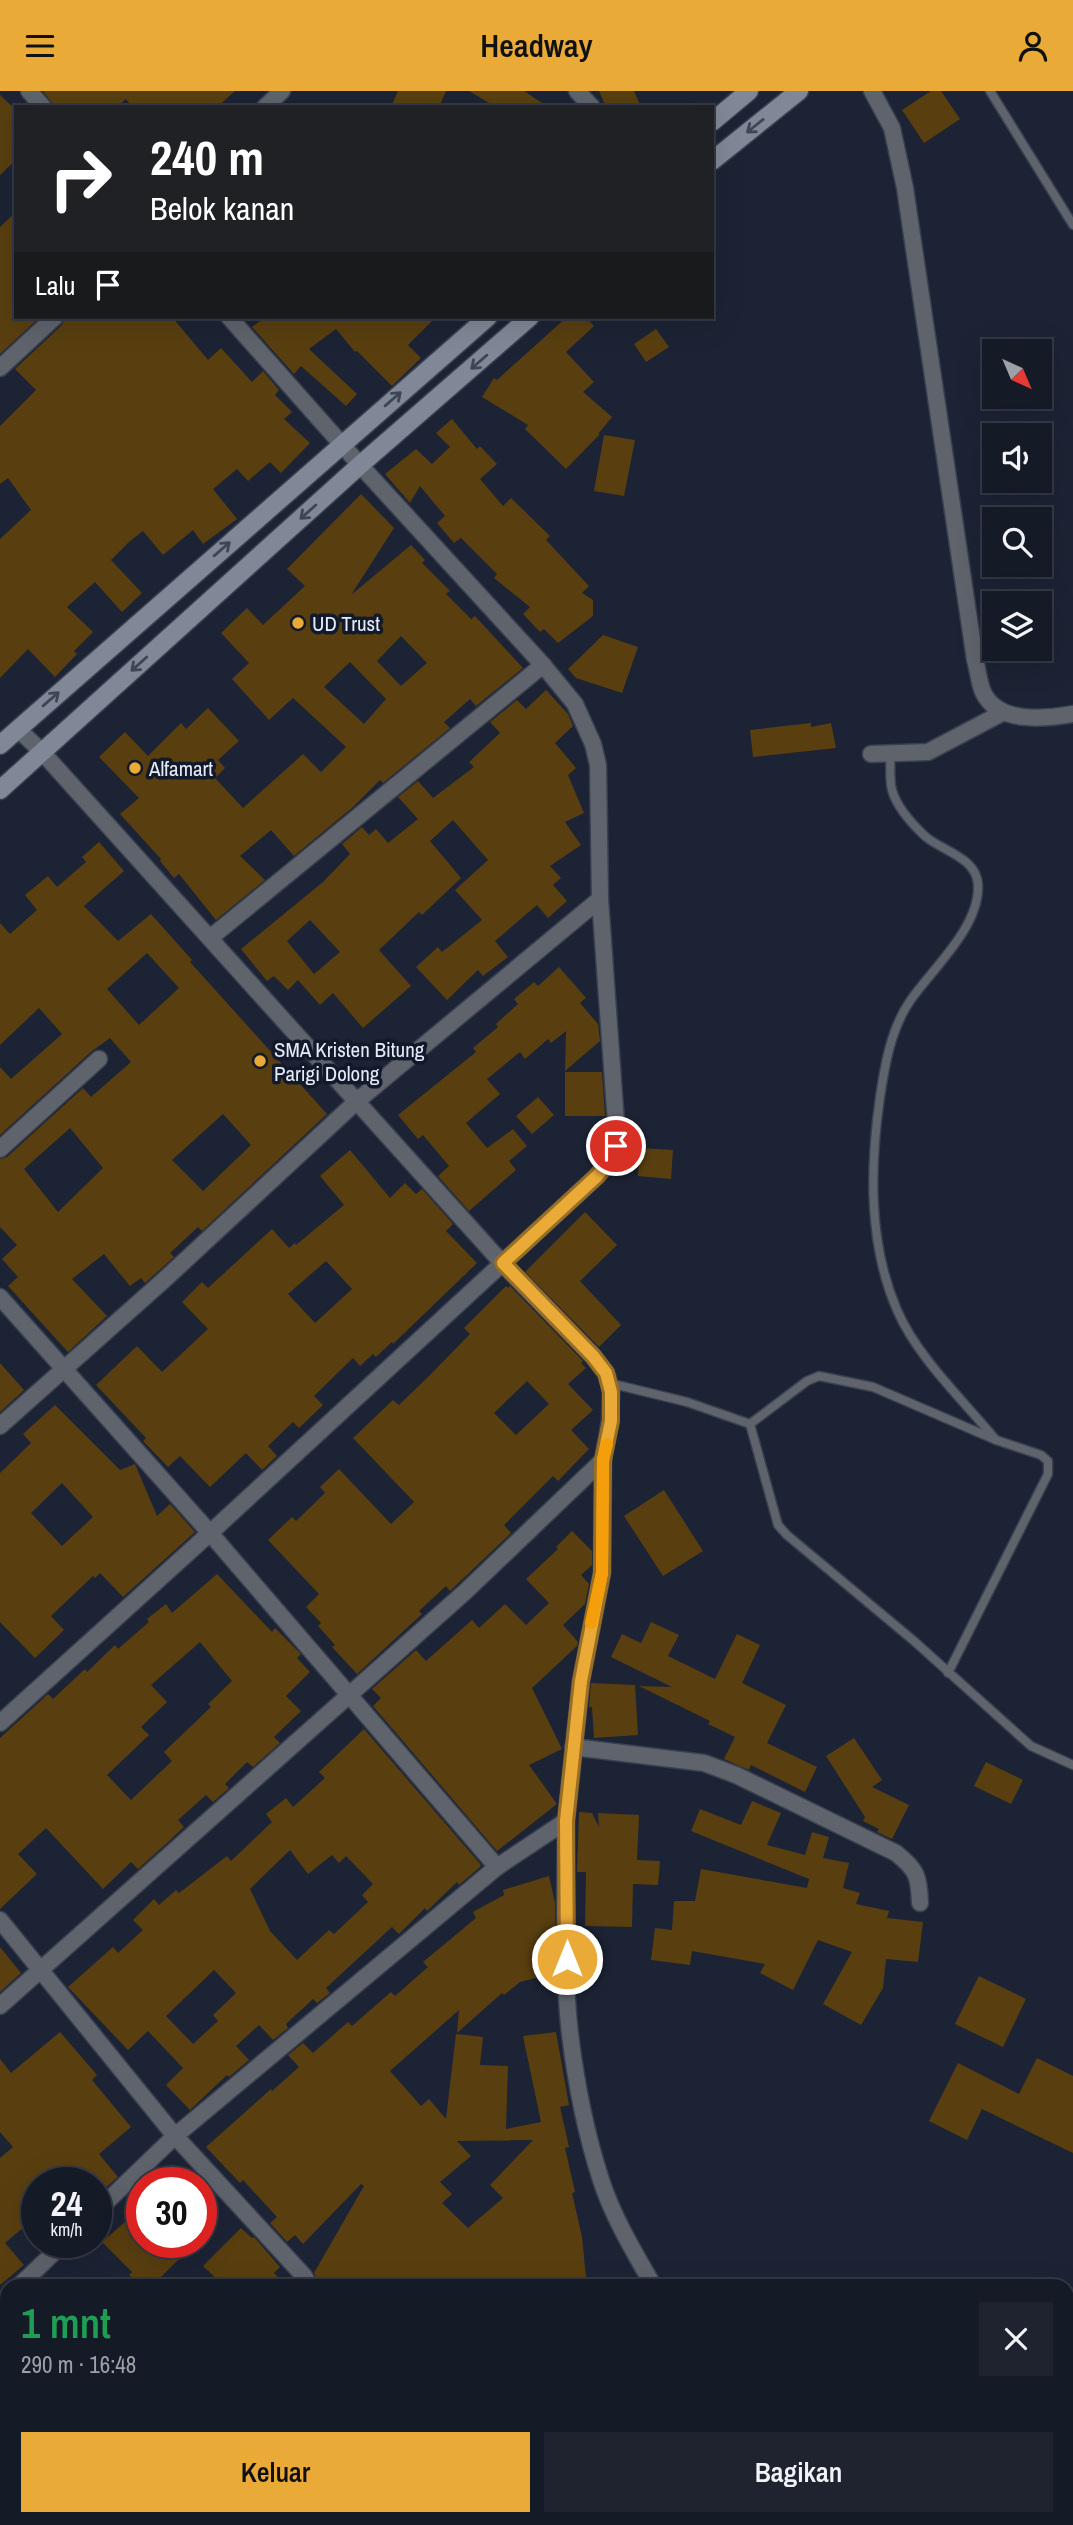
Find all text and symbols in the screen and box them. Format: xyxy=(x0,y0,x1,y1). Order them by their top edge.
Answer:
text: Headway xyxy=(480,24,593,67)
icon: menu xyxy=(21,27,59,65)
icon: person xyxy=(1014,27,1052,65)
one-way arrow xyxy=(747,118,765,134)
text: 240 m xyxy=(150,124,264,190)
icon: right xyxy=(35,133,126,224)
text: Belok kanan xyxy=(150,187,294,230)
icon: arrive xyxy=(89,266,127,304)
text: Lalu xyxy=(35,268,75,303)
north arrow xyxy=(982,339,1052,409)
map controls xyxy=(982,339,1052,661)
one-way arrow xyxy=(470,354,488,370)
one-way arrow xyxy=(384,391,402,407)
button: sound xyxy=(982,423,1052,493)
one-way arrow xyxy=(299,504,317,520)
button: search xyxy=(982,507,1052,577)
one-way arrow xyxy=(213,541,231,557)
button: layers xyxy=(982,591,1052,661)
place label: UD Trust xyxy=(312,609,380,638)
marker: UD Trust xyxy=(290,615,306,631)
one-way arrow xyxy=(130,656,148,672)
one-way arrow xyxy=(42,691,59,708)
place label: Alfamart xyxy=(148,754,213,783)
marker: Alfamart xyxy=(127,760,143,776)
place label: SMA Kristen Bitung Parigi Dolong xyxy=(274,1035,425,1088)
marker: SMA Kristen Bitung Parigi Dolong xyxy=(252,1053,268,1069)
pin xyxy=(586,1116,646,1176)
icon: arrive xyxy=(597,1127,635,1165)
position arrow xyxy=(530,1922,604,1996)
speed limit sign: 30 xyxy=(126,2167,217,2258)
text: 24 xyxy=(51,2180,82,2227)
text: km/h xyxy=(51,2217,83,2242)
text: 1 mnt xyxy=(21,2295,111,2351)
button: close xyxy=(979,2302,1053,2376)
text: 290 m · 16:48 xyxy=(21,2349,136,2380)
button: Keluar xyxy=(21,2432,530,2512)
button: Bagikan xyxy=(544,2432,1053,2512)

